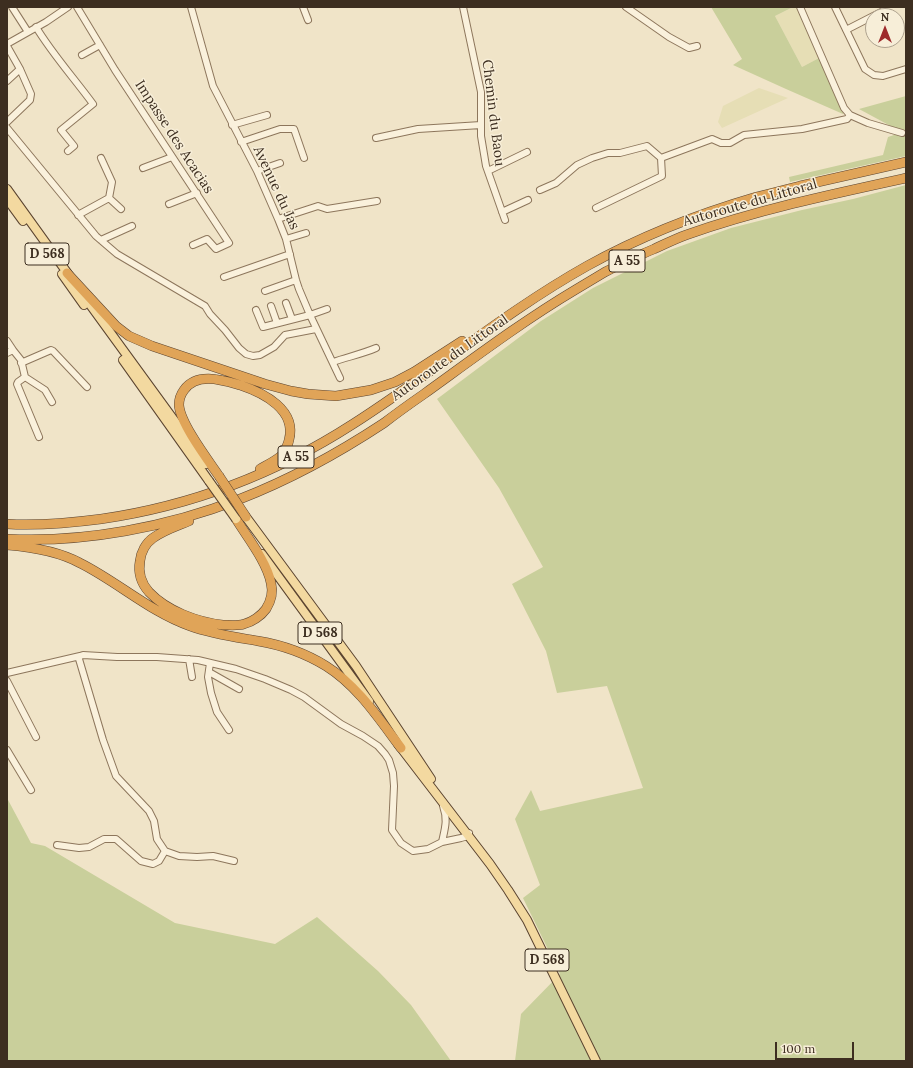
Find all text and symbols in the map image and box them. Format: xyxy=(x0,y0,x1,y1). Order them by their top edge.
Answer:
north arrow xyxy=(865,8,905,48)
text: N xyxy=(881,10,889,24)
street label: Chemin du Baou xyxy=(478,59,508,167)
street label: Impasse des Acacias xyxy=(131,77,217,197)
street label: Avenue du Jas xyxy=(249,144,303,232)
street label: Autoroute du Littoral xyxy=(681,176,819,230)
road number: D 568 xyxy=(25,243,69,265)
road number: A 55 xyxy=(609,250,645,272)
street label: Autoroute du Littoral xyxy=(388,311,512,405)
road number: A 55 xyxy=(278,446,314,468)
road number: D 568 xyxy=(298,622,342,644)
road number: D 568 xyxy=(525,949,569,971)
scale bar xyxy=(777,1034,856,1060)
text: 100 m xyxy=(782,1041,815,1056)

